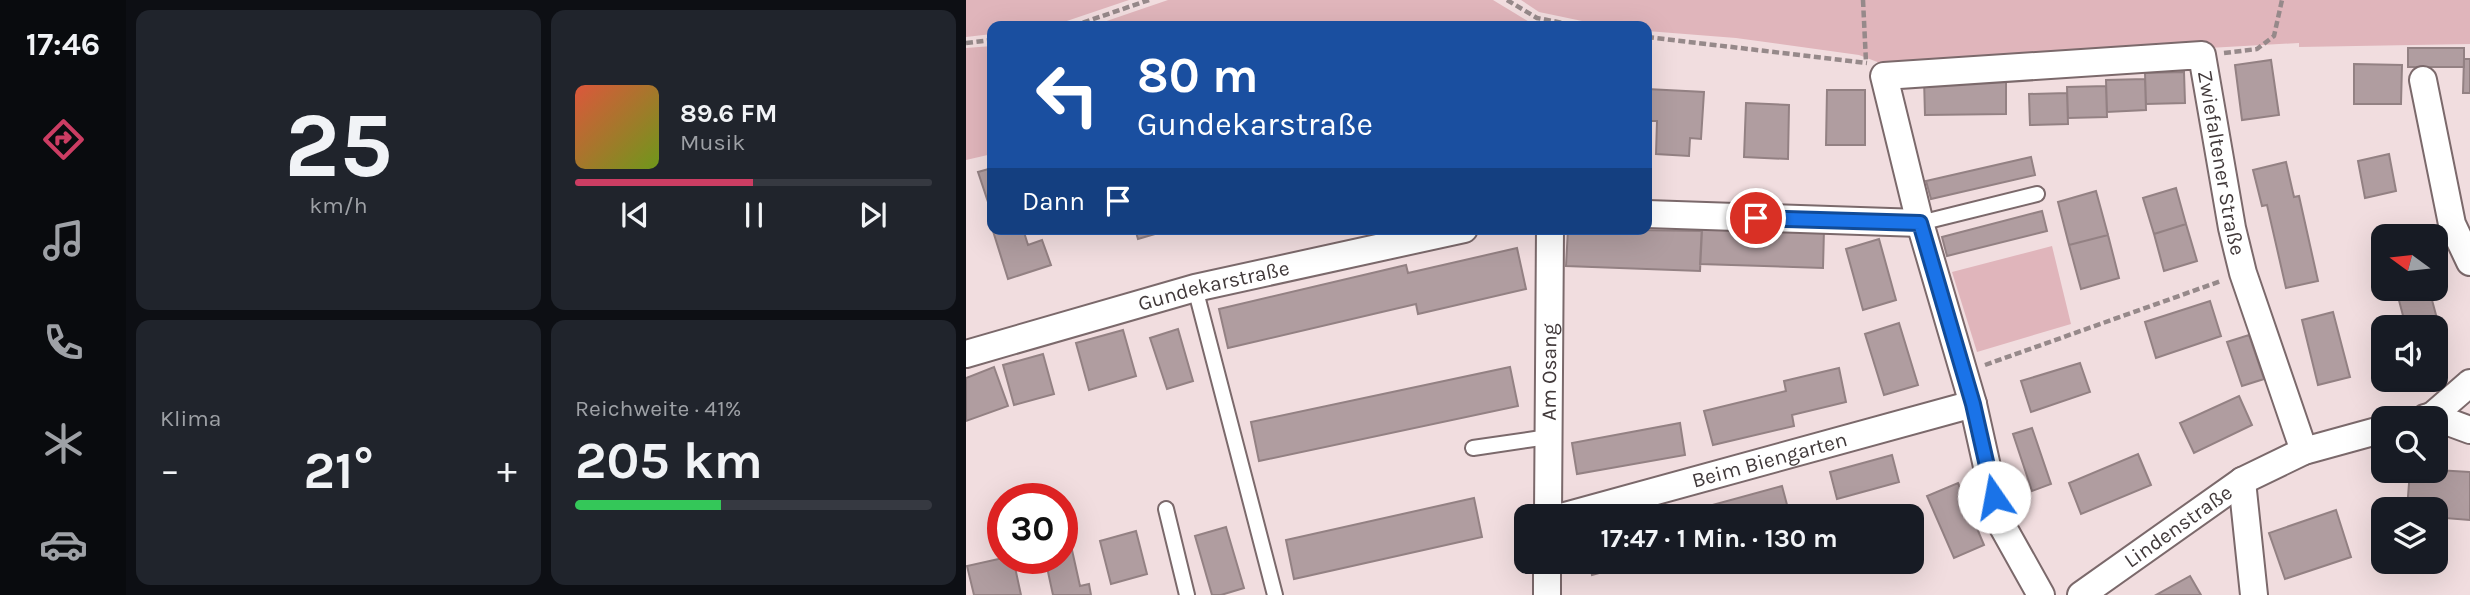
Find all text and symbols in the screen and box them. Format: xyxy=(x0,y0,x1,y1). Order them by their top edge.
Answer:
text: 17:46 xyxy=(26,26,100,63)
text: 80 m xyxy=(1137,47,1259,104)
icon: left xyxy=(1022,49,1113,140)
street label: Zwiefaltener Straße xyxy=(2193,68,2250,258)
text: 25 xyxy=(284,93,393,199)
text: 89.6 FM xyxy=(680,98,778,129)
text: Gundekarstraße xyxy=(1137,106,1373,143)
icon: directions xyxy=(39,115,88,164)
text: Musik xyxy=(680,129,745,156)
icon: arrive xyxy=(1099,182,1137,220)
text: Dann xyxy=(1022,186,1085,217)
pin xyxy=(1726,188,1786,248)
text: km/h xyxy=(309,192,368,219)
icon: previous xyxy=(616,196,654,234)
icon: pause xyxy=(735,196,773,234)
icon: next xyxy=(854,196,892,234)
icon: arrive xyxy=(1737,199,1775,237)
icon: music xyxy=(39,216,88,265)
north arrow xyxy=(2371,224,2448,301)
map controls xyxy=(2371,224,2448,574)
street label: Gundekarstraße xyxy=(1135,256,1292,316)
button: sound xyxy=(2371,315,2448,392)
icon: phone xyxy=(39,318,88,367)
street label: Am Osang xyxy=(1537,323,1561,421)
text: Reichweite · 41% xyxy=(575,395,741,422)
text: Klima xyxy=(160,405,221,432)
button: search xyxy=(2371,406,2448,483)
icon: climate xyxy=(39,419,88,468)
street label: Beim Biengarten xyxy=(1689,427,1850,493)
text: 205 km xyxy=(575,430,763,491)
text: 21° xyxy=(303,440,374,501)
text: − xyxy=(160,448,180,493)
text: + xyxy=(497,448,517,493)
position arrow xyxy=(1957,460,2031,534)
street label: Lindenstraße xyxy=(2120,480,2237,573)
speed limit sign: 30 xyxy=(987,483,1078,574)
button: layers xyxy=(2371,497,2448,574)
icon: car xyxy=(39,520,88,569)
text: 17:47 · 1 Min. · 130 m xyxy=(1600,523,1838,554)

